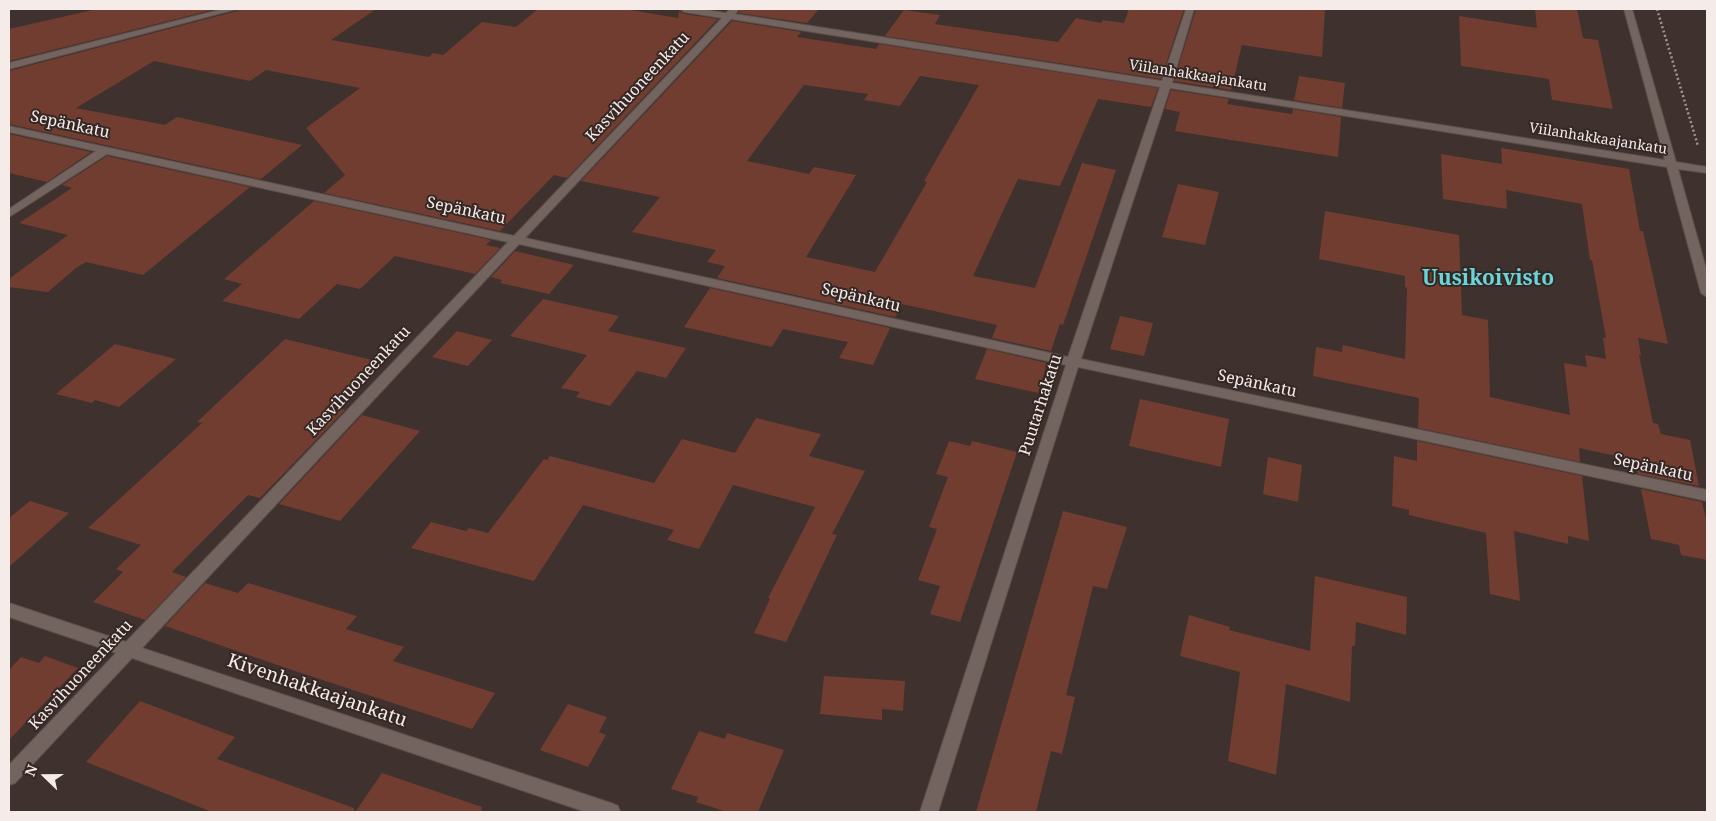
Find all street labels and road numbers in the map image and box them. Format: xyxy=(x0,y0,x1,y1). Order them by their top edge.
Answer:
street label: Kasvihuoneenkatu xyxy=(582,28,694,146)
street label: Viilanhakkaajankatu xyxy=(1128,57,1268,95)
street label: Sepänkatu xyxy=(29,107,111,143)
street label: Viilanhakkaajankatu xyxy=(1528,120,1668,158)
street label: Sepänkatu xyxy=(425,193,507,229)
street label: Sepänkatu xyxy=(820,280,902,316)
street label: Kasvihuoneenkatu xyxy=(303,322,415,440)
street label: Puutarhakatu xyxy=(1016,352,1066,458)
street label: Sepänkatu xyxy=(1216,366,1298,402)
street label: Sepänkatu xyxy=(1612,450,1694,486)
street label: Kasvihuoneenkatu xyxy=(25,616,137,734)
street label: Kivenhakkaajankatu xyxy=(224,650,410,732)

